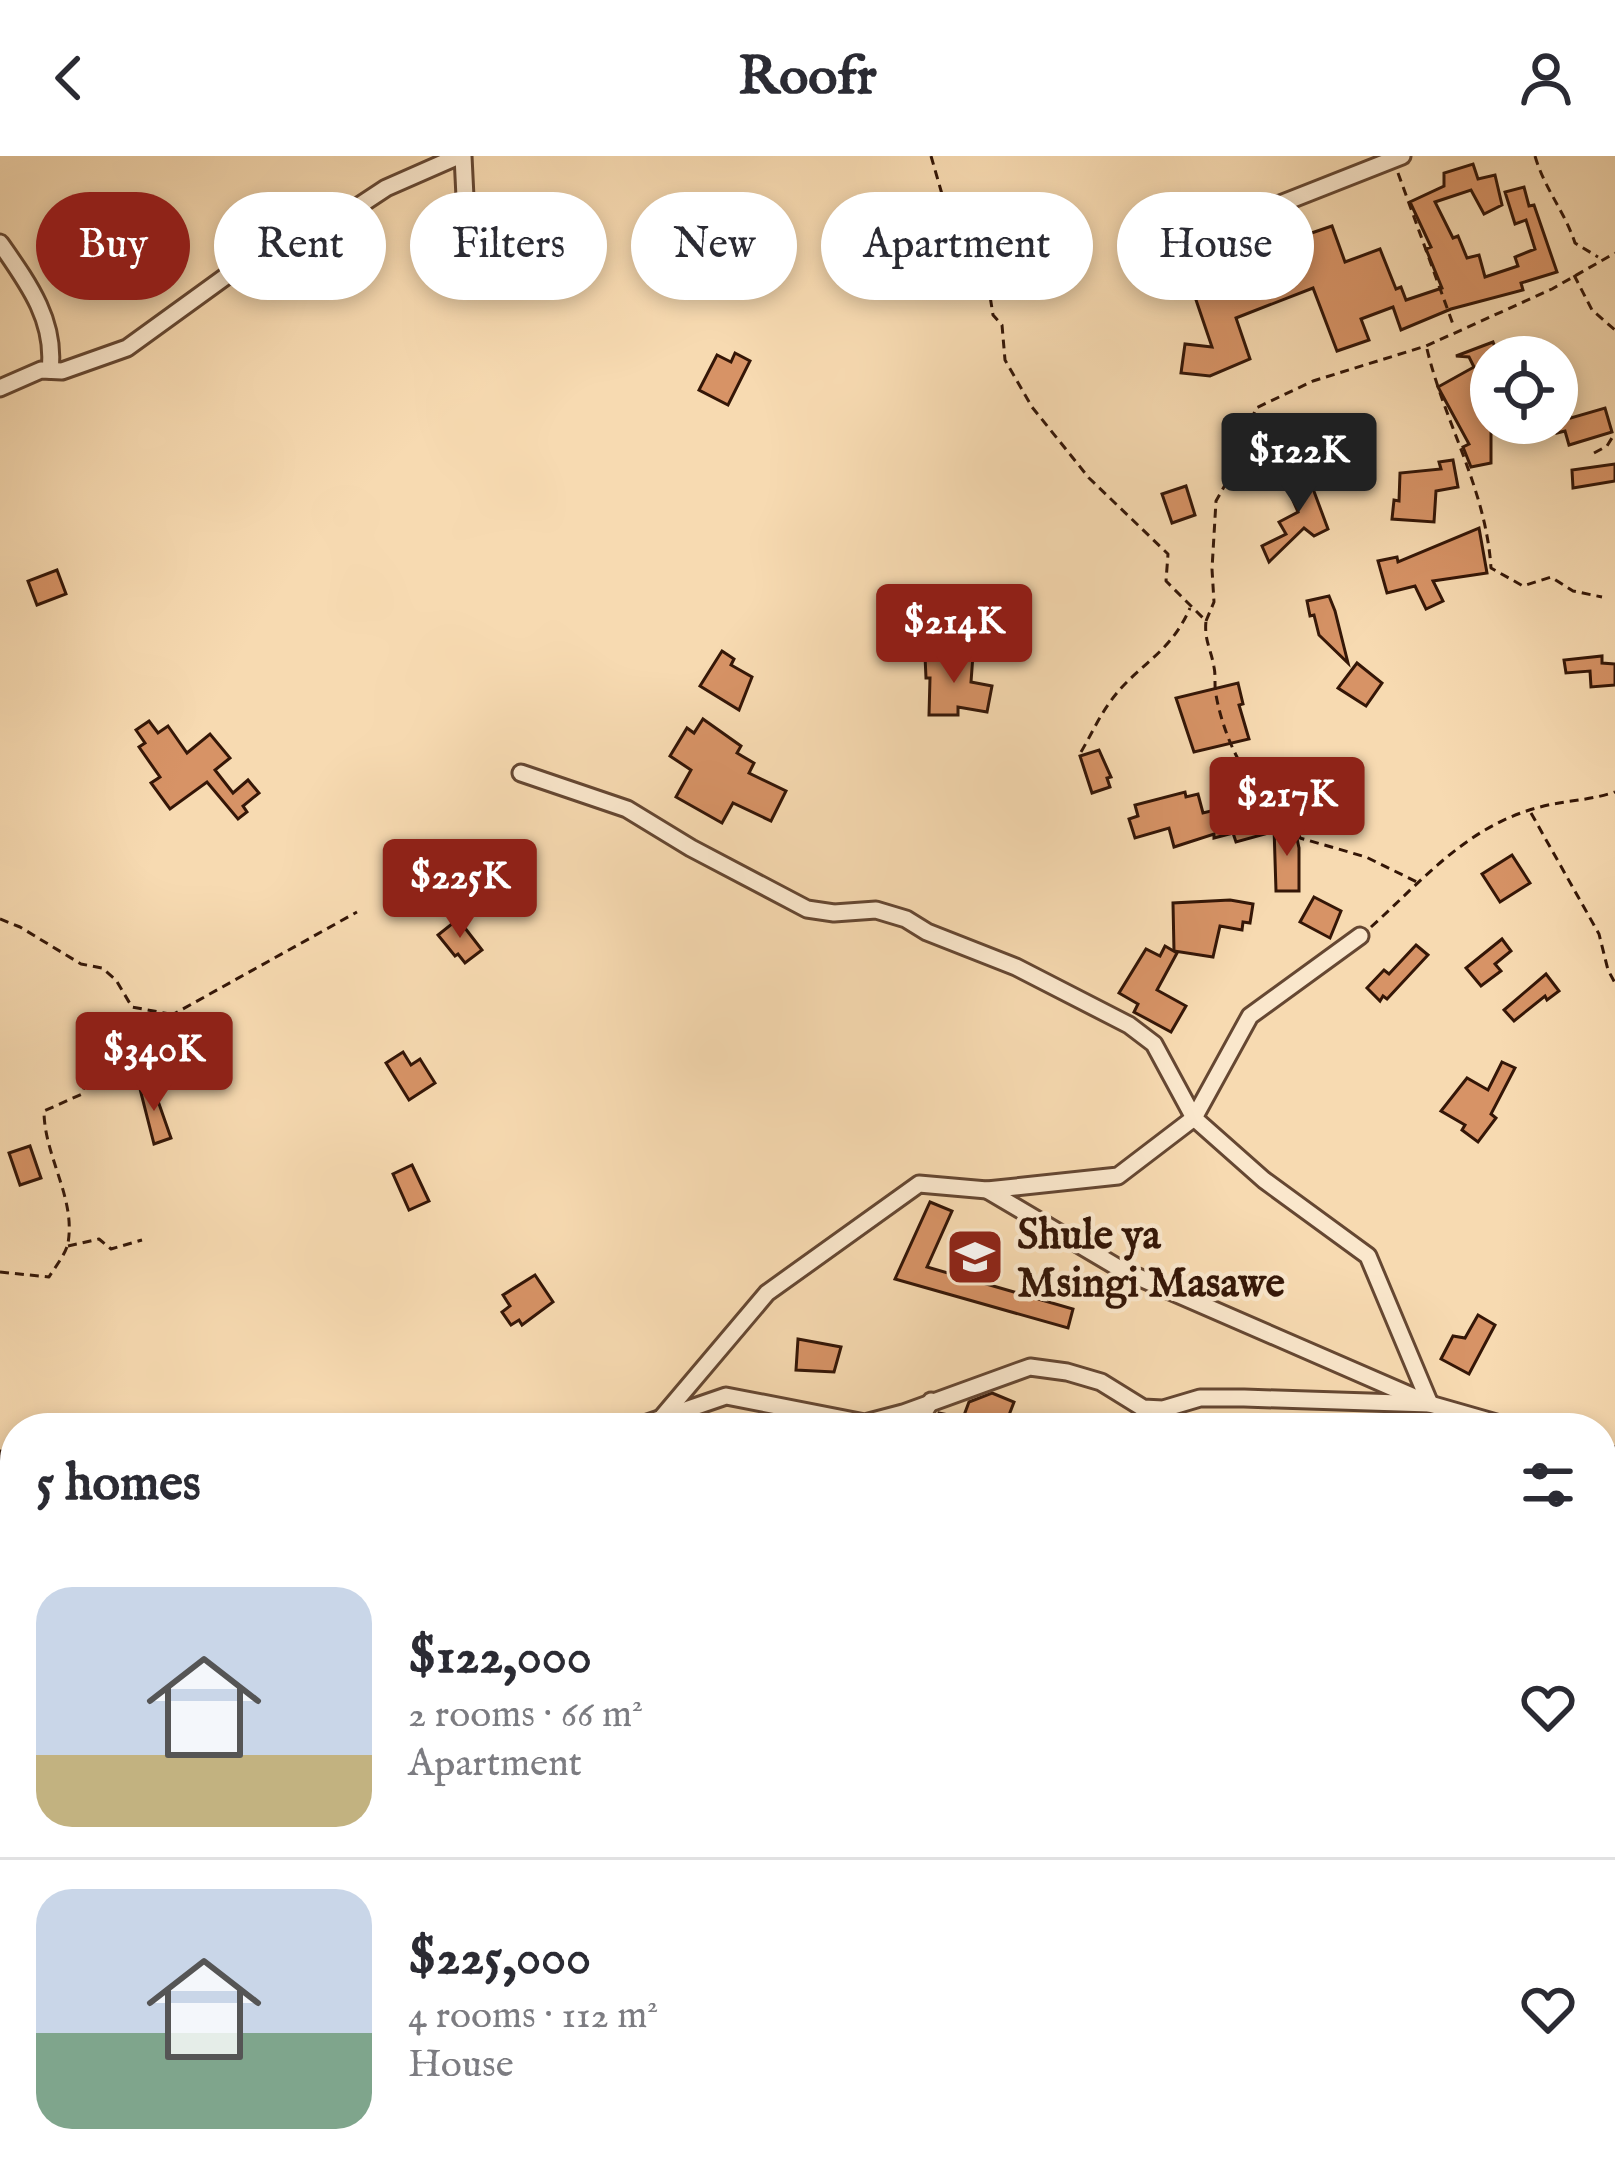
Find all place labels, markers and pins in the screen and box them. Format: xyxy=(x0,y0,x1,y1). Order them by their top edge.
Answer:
pin: $122K xyxy=(1215,413,1383,515)
pin: $214K xyxy=(870,584,1038,686)
pin: $217K xyxy=(1203,757,1371,859)
pin: $225K xyxy=(376,839,544,941)
pin: $340K xyxy=(70,1012,238,1114)
place label: Shule ya Msingi Masawe xyxy=(1017,1210,1285,1311)
school or university icon: Shule ya Msingi Masawe xyxy=(944,1226,1006,1288)

